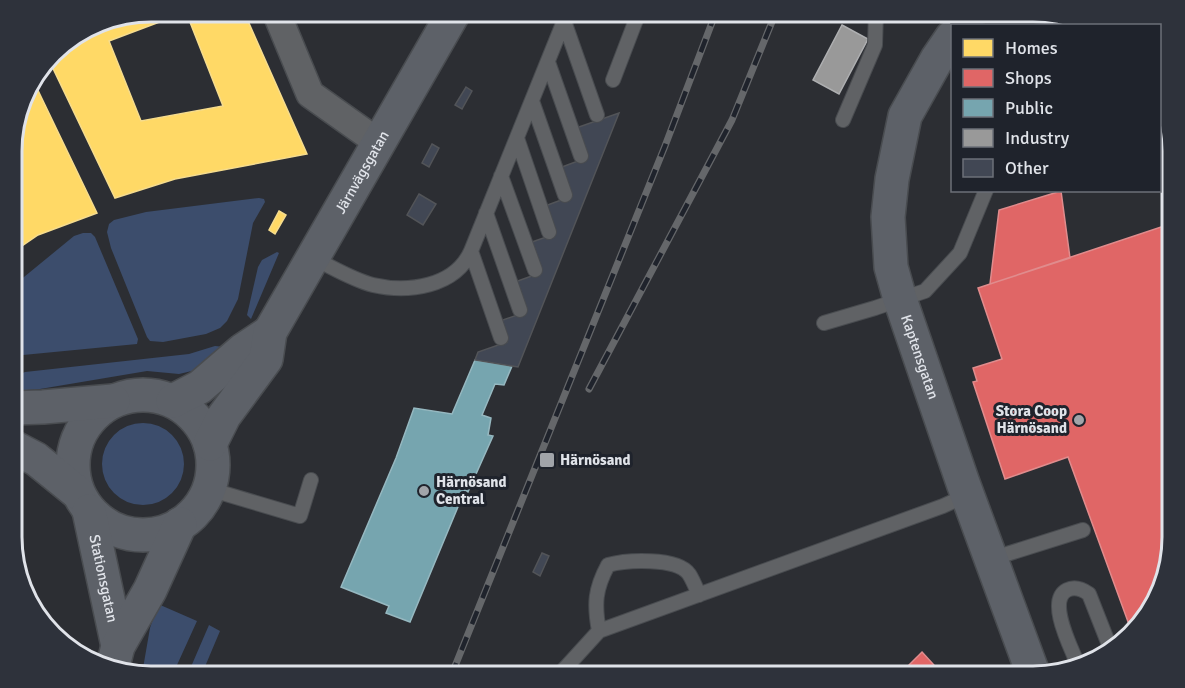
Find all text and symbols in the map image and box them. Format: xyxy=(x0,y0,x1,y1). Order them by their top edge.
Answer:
legend xyxy=(951,24,1161,192)
text: Homes xyxy=(1005,37,1058,59)
text: Shops xyxy=(1005,67,1052,89)
text: Public xyxy=(1005,97,1053,119)
street label: Järnvägsgatan xyxy=(331,127,393,217)
text: Industry xyxy=(1005,127,1070,149)
text: Other xyxy=(1005,157,1049,179)
street label: Kaptensgatan xyxy=(897,312,943,402)
place label: Stora Coop Härnösand xyxy=(996,402,1067,437)
marker: Stora Coop Härnösand xyxy=(1072,413,1086,427)
marker: Härnösand xyxy=(538,451,556,469)
place label: Härnösand xyxy=(560,451,631,469)
place label: Härnösand Central xyxy=(436,473,507,508)
marker: Härnösand Central xyxy=(417,484,431,498)
street label: Stationsgatan xyxy=(85,533,122,624)

